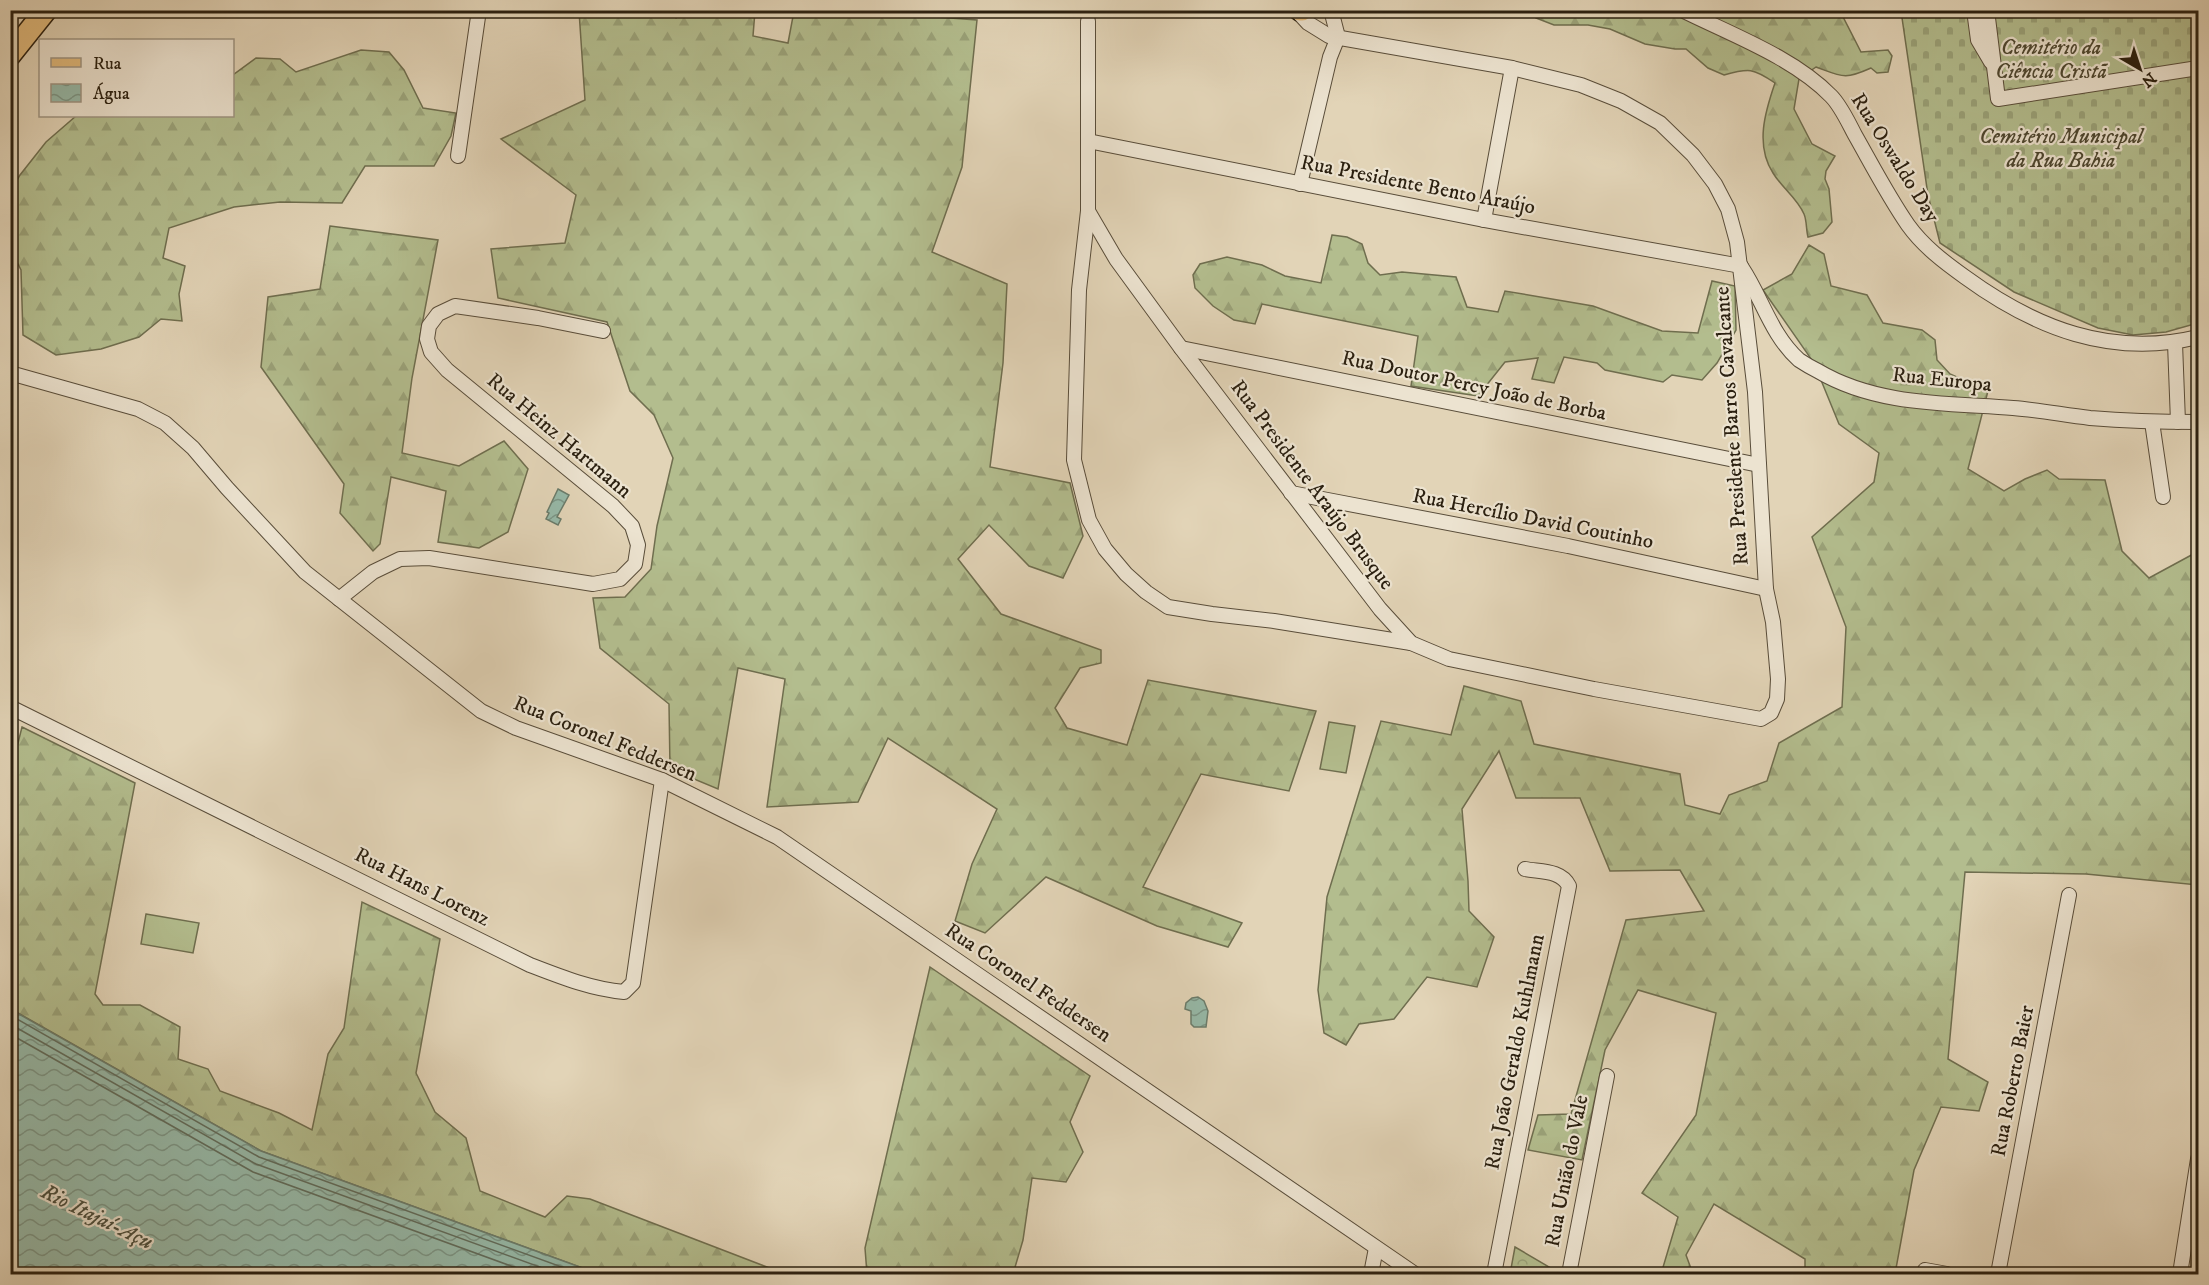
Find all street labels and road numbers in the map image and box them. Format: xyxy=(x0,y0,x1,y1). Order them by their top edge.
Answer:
street label: Rua Oswaldo Day xyxy=(1845,89,1946,228)
street label: Rua Presidente Bento Araújo xyxy=(1298,149,1538,221)
street label: Rua Presidente Barros Cavalcante xyxy=(1709,285,1755,566)
street label: Rua Doutor Percy João de Borba xyxy=(1339,345,1609,427)
street label: Rua Europa xyxy=(1891,362,1993,398)
street label: Rua Heinz Hartmann xyxy=(481,368,637,504)
street label: Rua Presidente Araújo Brusque xyxy=(1225,375,1400,595)
street label: Rua Hercílio David Coutinho xyxy=(1410,483,1656,555)
street label: Rua Coronel Feddersen xyxy=(510,690,700,788)
street label: Rua Hans Lorenz xyxy=(350,842,494,932)
street label: Rua Coronel Feddersen xyxy=(940,918,1116,1048)
street label: Rua João Geraldo Kuhlmann xyxy=(1479,932,1551,1172)
street label: Rua Roberto Baier xyxy=(1986,1003,2040,1159)
street label: Rua União do Vale xyxy=(1540,1092,1595,1249)

